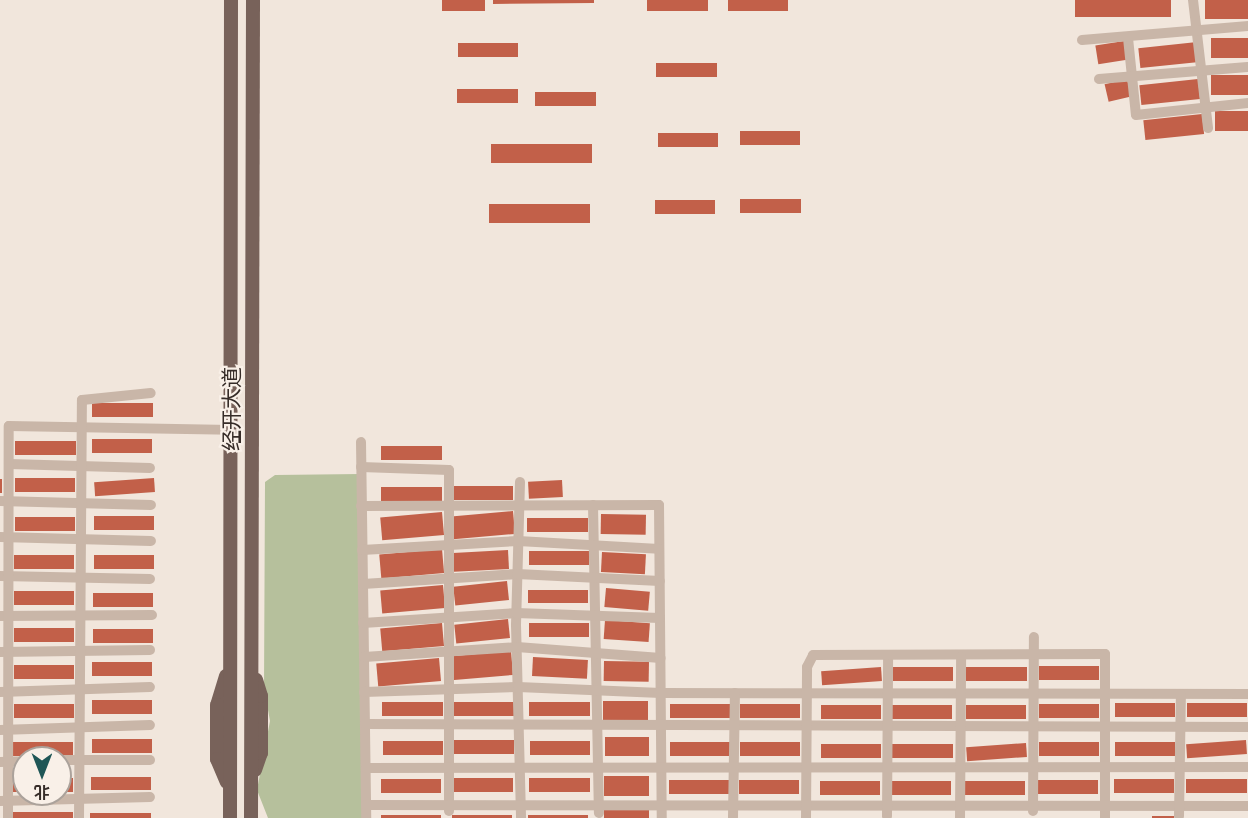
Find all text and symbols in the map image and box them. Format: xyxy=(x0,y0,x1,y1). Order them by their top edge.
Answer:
street label: 经开大道 xyxy=(218,367,244,451)
north arrow xyxy=(12,746,72,806)
text: 北 xyxy=(34,783,50,802)

